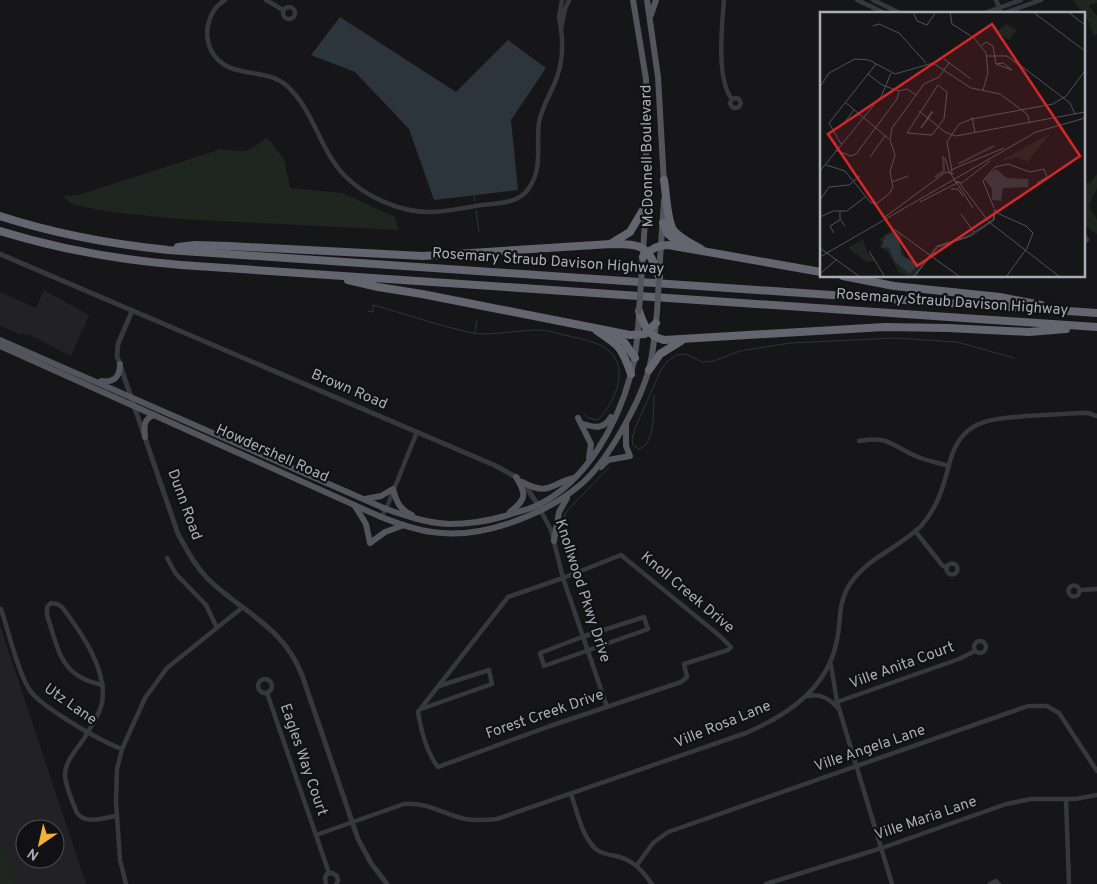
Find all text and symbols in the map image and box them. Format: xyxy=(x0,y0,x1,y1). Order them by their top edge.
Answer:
inset map xyxy=(820,12,1084,278)
street label: McDonnell Boulevard xyxy=(637,85,659,227)
street label: Rosemary Straub Davison Highway xyxy=(431,244,665,280)
street label: Rosemary Straub Davison Highway xyxy=(835,285,1069,321)
street label: Brown Road xyxy=(308,365,390,415)
street label: Howdershell Road xyxy=(213,421,331,487)
street label: Dunn Road xyxy=(162,467,206,543)
street label: Knollwood Pkwy Drive xyxy=(550,517,614,665)
street label: Knoll Creek Drive xyxy=(636,548,738,638)
street label: Ville Anita Court xyxy=(847,638,957,694)
street label: Utz Lane xyxy=(40,680,100,730)
street label: Forest Creek Drive xyxy=(483,686,607,744)
street label: Ville Rosa Lane xyxy=(672,697,774,753)
street label: Eagles Way Court xyxy=(275,701,331,819)
street label: Ville Angela Lane xyxy=(812,721,928,777)
street label: Ville Maria Lane xyxy=(872,793,980,845)
north arrow xyxy=(15,819,65,869)
text: N xyxy=(25,844,42,863)

